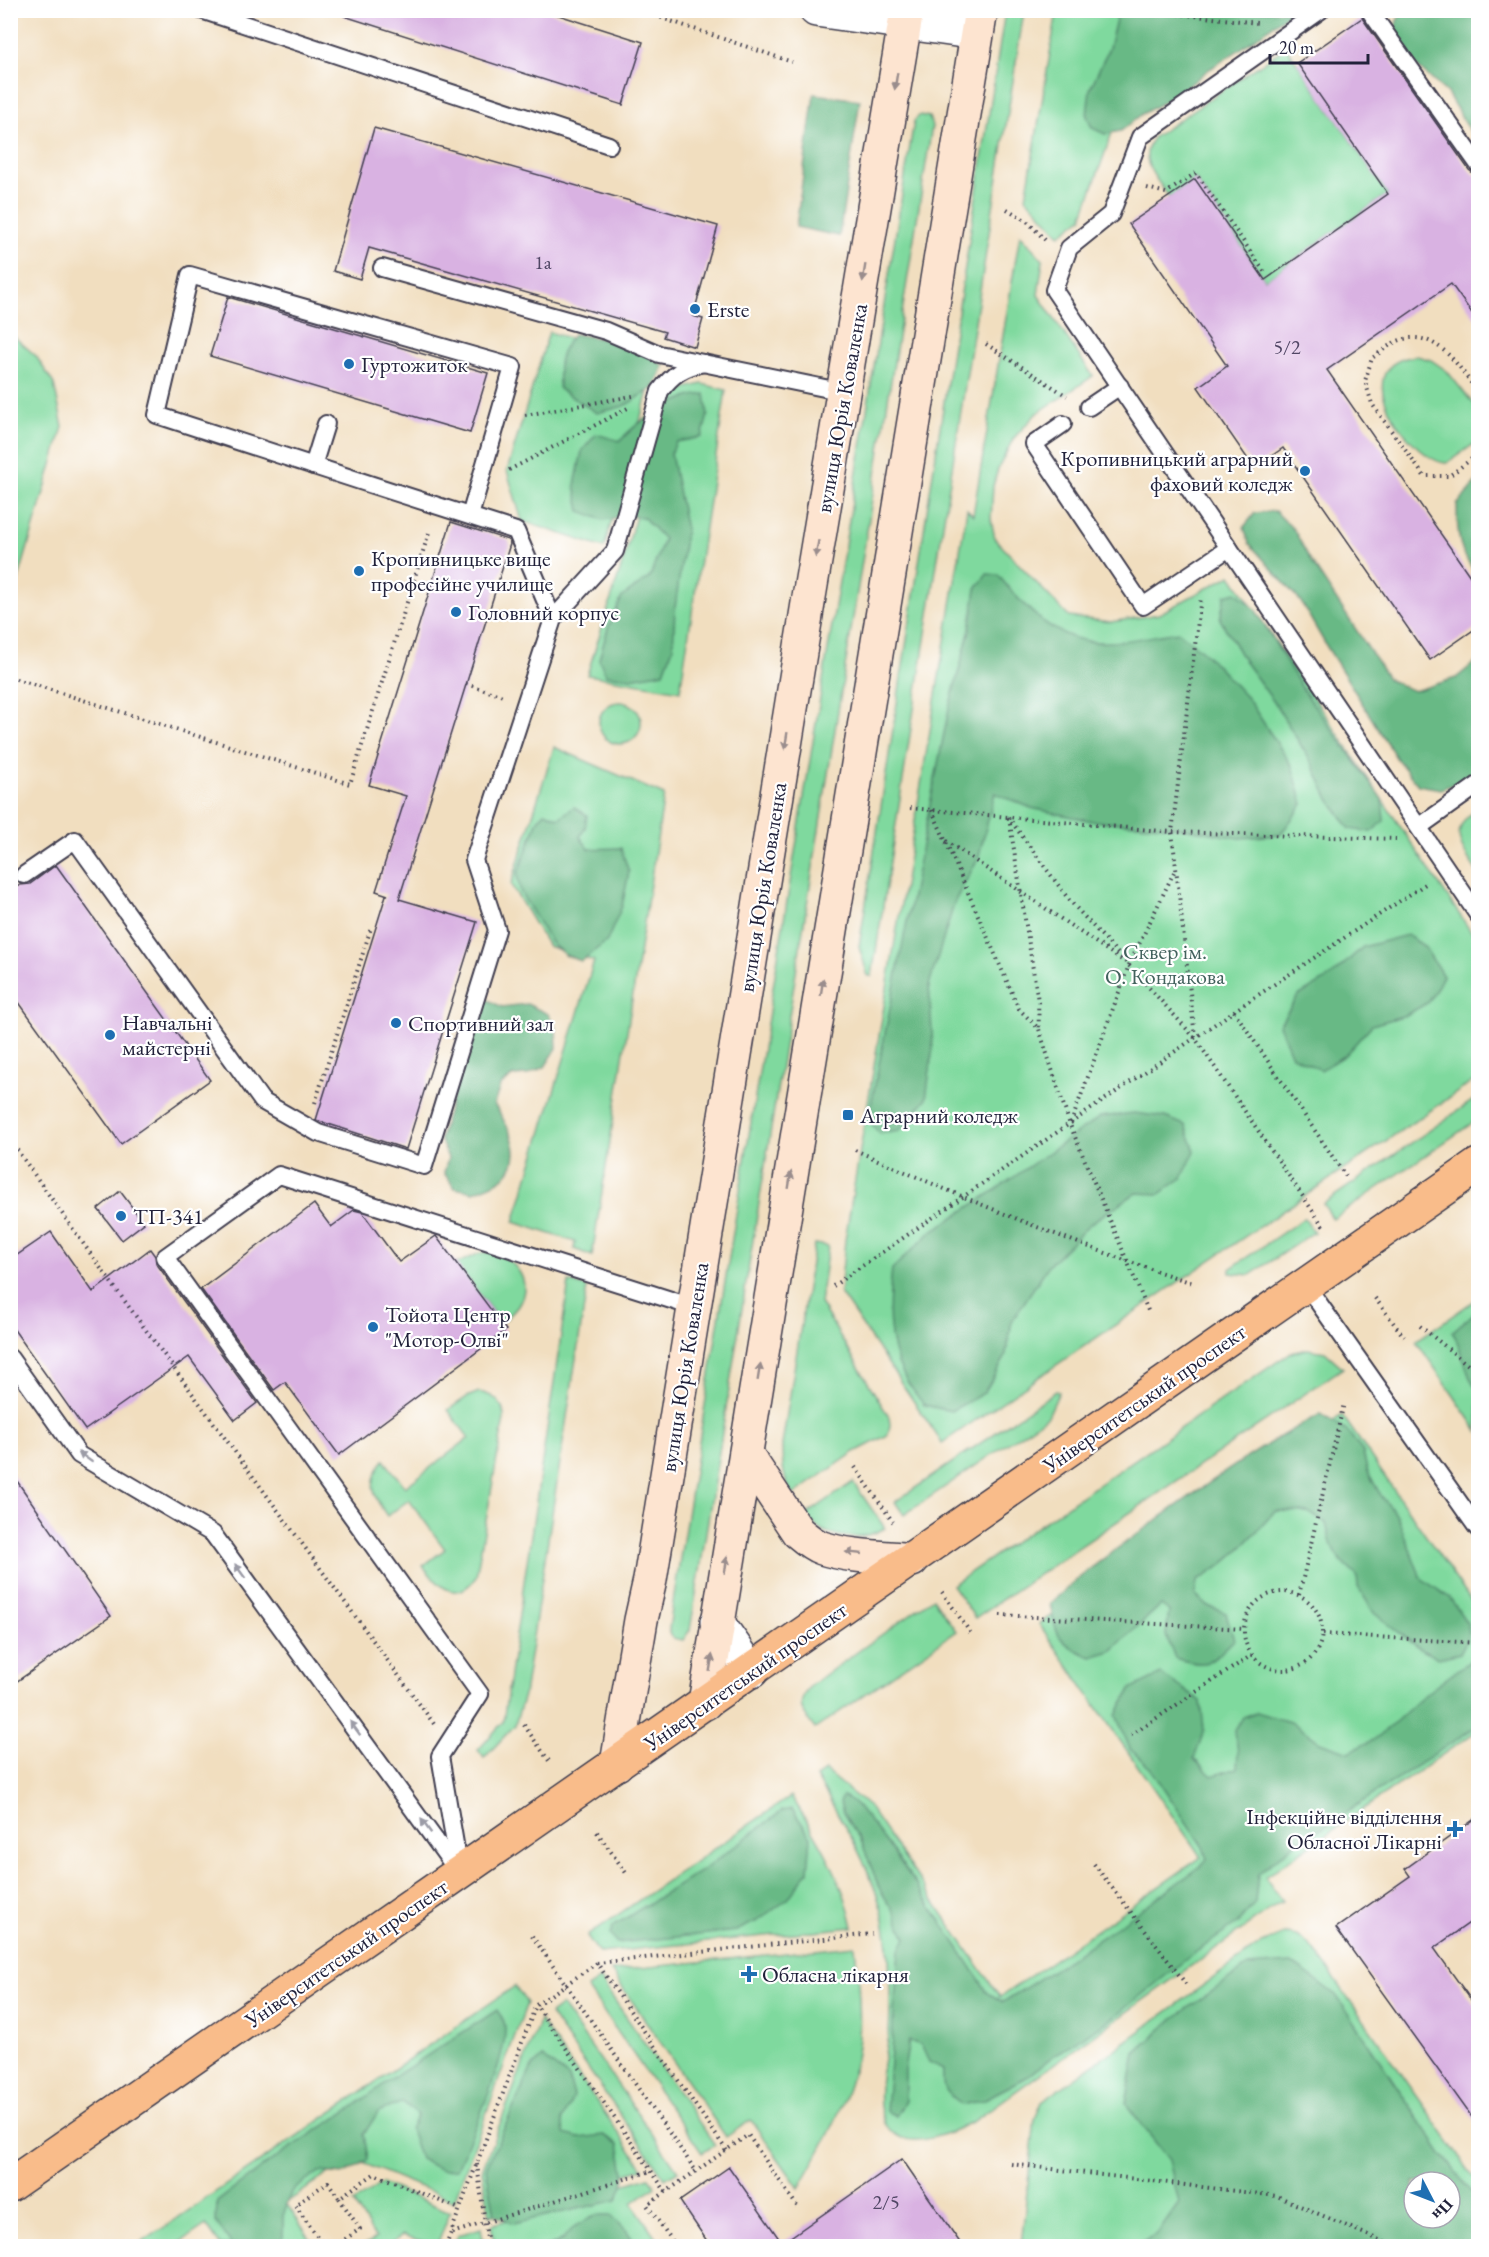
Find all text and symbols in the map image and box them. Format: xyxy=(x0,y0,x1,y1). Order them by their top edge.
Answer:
scale bar xyxy=(1270,27,1368,65)
text: 20 m xyxy=(1279,36,1314,59)
one-way arrow xyxy=(891,72,900,91)
house number: 1а xyxy=(534,249,552,275)
one-way arrow xyxy=(859,264,868,283)
place label: Erste xyxy=(707,295,750,324)
street label: вулиця Юрія Коваленка xyxy=(809,301,874,515)
marker: Erste xyxy=(688,302,702,316)
house number: 5/2 xyxy=(1273,334,1301,360)
place label: Гуртожиток xyxy=(361,350,468,379)
marker: Гуртожиток xyxy=(342,357,356,371)
place label: Кропивницький аграрний фаховий коледж xyxy=(1061,444,1294,498)
marker: Кропивницький аграрний фаховий коледж xyxy=(1298,464,1312,478)
one-way arrow xyxy=(813,539,822,558)
place label: Кропивницьке вище професійне училище xyxy=(371,544,554,598)
marker: Кропивницьке вище професійне училище xyxy=(352,564,366,578)
place label: Головний корпус xyxy=(468,598,619,627)
marker: Головний корпус xyxy=(449,605,463,619)
one-way arrow xyxy=(781,732,790,751)
street label: вулиця Юрія Коваленка xyxy=(732,780,793,994)
park label: Сквер ім. О. Кондакова xyxy=(1105,937,1225,991)
one-way arrow xyxy=(817,978,826,997)
place label: Навчальні майстерні xyxy=(122,1008,212,1062)
place label: Спортивний зал xyxy=(408,1009,554,1038)
marker: Спортивний зал xyxy=(389,1016,403,1030)
marker: Навчальні майстерні xyxy=(103,1028,117,1042)
place label: Аграрний коледж xyxy=(859,1101,1019,1130)
marker: Аграрний коледж xyxy=(841,1108,855,1122)
one-way arrow xyxy=(786,1170,795,1189)
place label: ТП-341 xyxy=(133,1202,204,1231)
marker: ТП-341 xyxy=(114,1209,128,1223)
street label: вулиця Юрія Коваленка xyxy=(654,1260,715,1474)
place label: Тойота Центр "Мотор-Олві" xyxy=(385,1300,511,1354)
street label: Університетський проспект xyxy=(1036,1317,1252,1480)
marker: Тойота Центр "Мотор-Олві" xyxy=(366,1320,380,1334)
one-way arrow xyxy=(755,1363,764,1382)
one-way arrow xyxy=(77,1451,93,1463)
one-way arrow xyxy=(844,1548,863,1558)
one-way arrow xyxy=(722,1555,731,1574)
one-way arrow xyxy=(234,1563,246,1579)
street label: Університетський проспект xyxy=(637,1595,853,1758)
one-way arrow xyxy=(707,1653,716,1672)
one-way arrow xyxy=(349,1721,361,1736)
place label: Інфекційне відділення Обласної Лікарні xyxy=(1246,1802,1442,1856)
one-way arrow xyxy=(420,1818,432,1834)
marker: Інфекційне відділення Обласної Лікарні xyxy=(1446,1820,1464,1838)
street label: Університетський проспект xyxy=(238,1872,454,2035)
place label: Обласна лікарня xyxy=(762,1960,909,1989)
marker: Обласна лікарня xyxy=(740,1965,758,1983)
north arrow xyxy=(1402,2170,1462,2230)
house number: 2/5 xyxy=(872,2189,900,2215)
text: Пн xyxy=(1428,2195,1458,2225)

